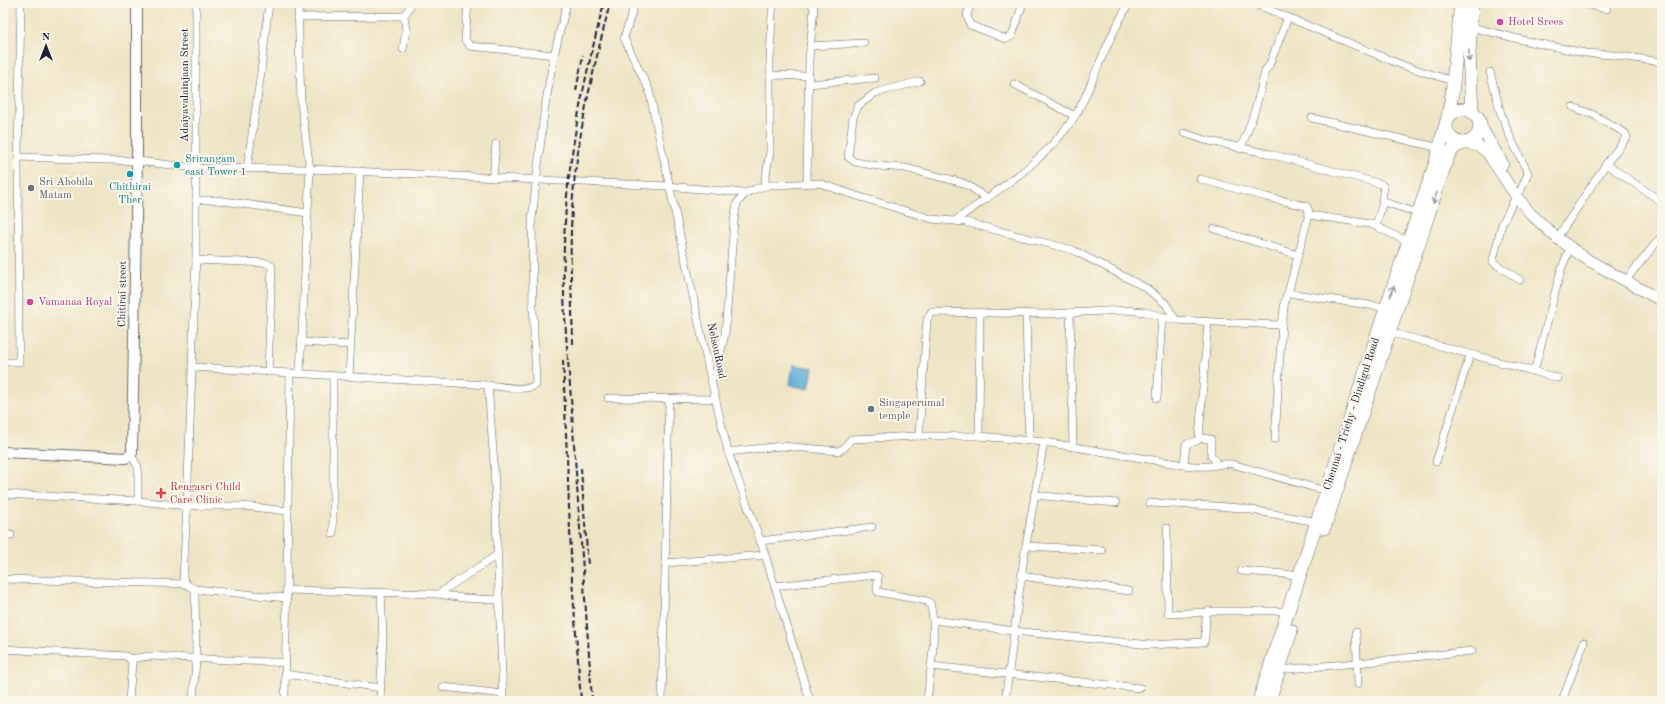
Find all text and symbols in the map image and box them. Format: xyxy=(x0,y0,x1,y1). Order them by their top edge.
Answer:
marker: Hotel Srees xyxy=(1495,17,1505,27)
place label: Hotel Srees xyxy=(1508,17,1564,28)
north arrow xyxy=(26,26,66,66)
street label: Adaiyavalainjaan Street xyxy=(180,28,191,142)
text: N xyxy=(42,32,51,43)
one-way arrow xyxy=(1465,49,1473,62)
place label: Srirangam east Tower 1 xyxy=(185,154,247,178)
marker: Srirangam east Tower 1 xyxy=(172,160,182,170)
marker: Chithirai Ther xyxy=(125,169,135,179)
place label: Sri Ahobila Matam xyxy=(39,177,94,201)
place label: Chithirai Ther xyxy=(109,182,151,206)
marker: Sri Ahobila Matam xyxy=(26,183,36,193)
one-way arrow xyxy=(1430,192,1438,204)
street label: Chitirai street xyxy=(117,261,129,327)
one-way arrow xyxy=(1389,284,1396,297)
marker: Vamanaa Royal xyxy=(25,297,35,307)
place label: Vamanaa Royal xyxy=(38,297,112,308)
street label: NelsonRoad xyxy=(705,322,727,380)
street label: Chennai - Trichy - Dindigul Road xyxy=(1322,336,1382,492)
place label: Singaperumal temple xyxy=(879,398,944,422)
marker: Singaperumal temple xyxy=(866,404,876,414)
place label: Rengasri Child Care Clinic xyxy=(170,482,241,506)
marker: Rengasri Child Care Clinic xyxy=(155,487,167,499)

